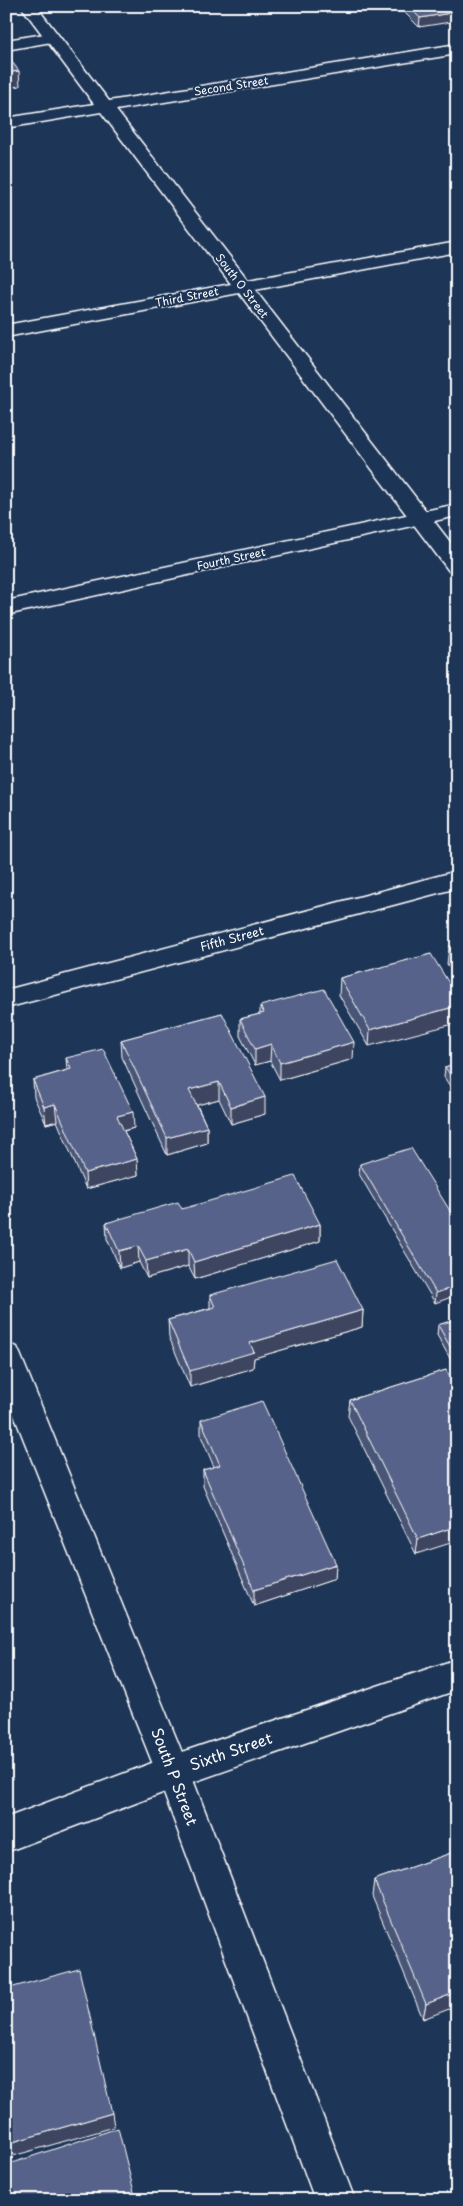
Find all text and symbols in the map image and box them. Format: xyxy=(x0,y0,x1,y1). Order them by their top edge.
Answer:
street label: Second Street xyxy=(193,71,269,100)
street label: South O Street xyxy=(212,250,273,322)
street label: Third Street xyxy=(154,282,220,311)
street label: Fourth Street xyxy=(195,543,267,574)
street label: Fifth Street xyxy=(198,921,266,955)
street label: South P Street xyxy=(146,1724,205,1829)
street label: Sixth Street xyxy=(186,1726,275,1775)

